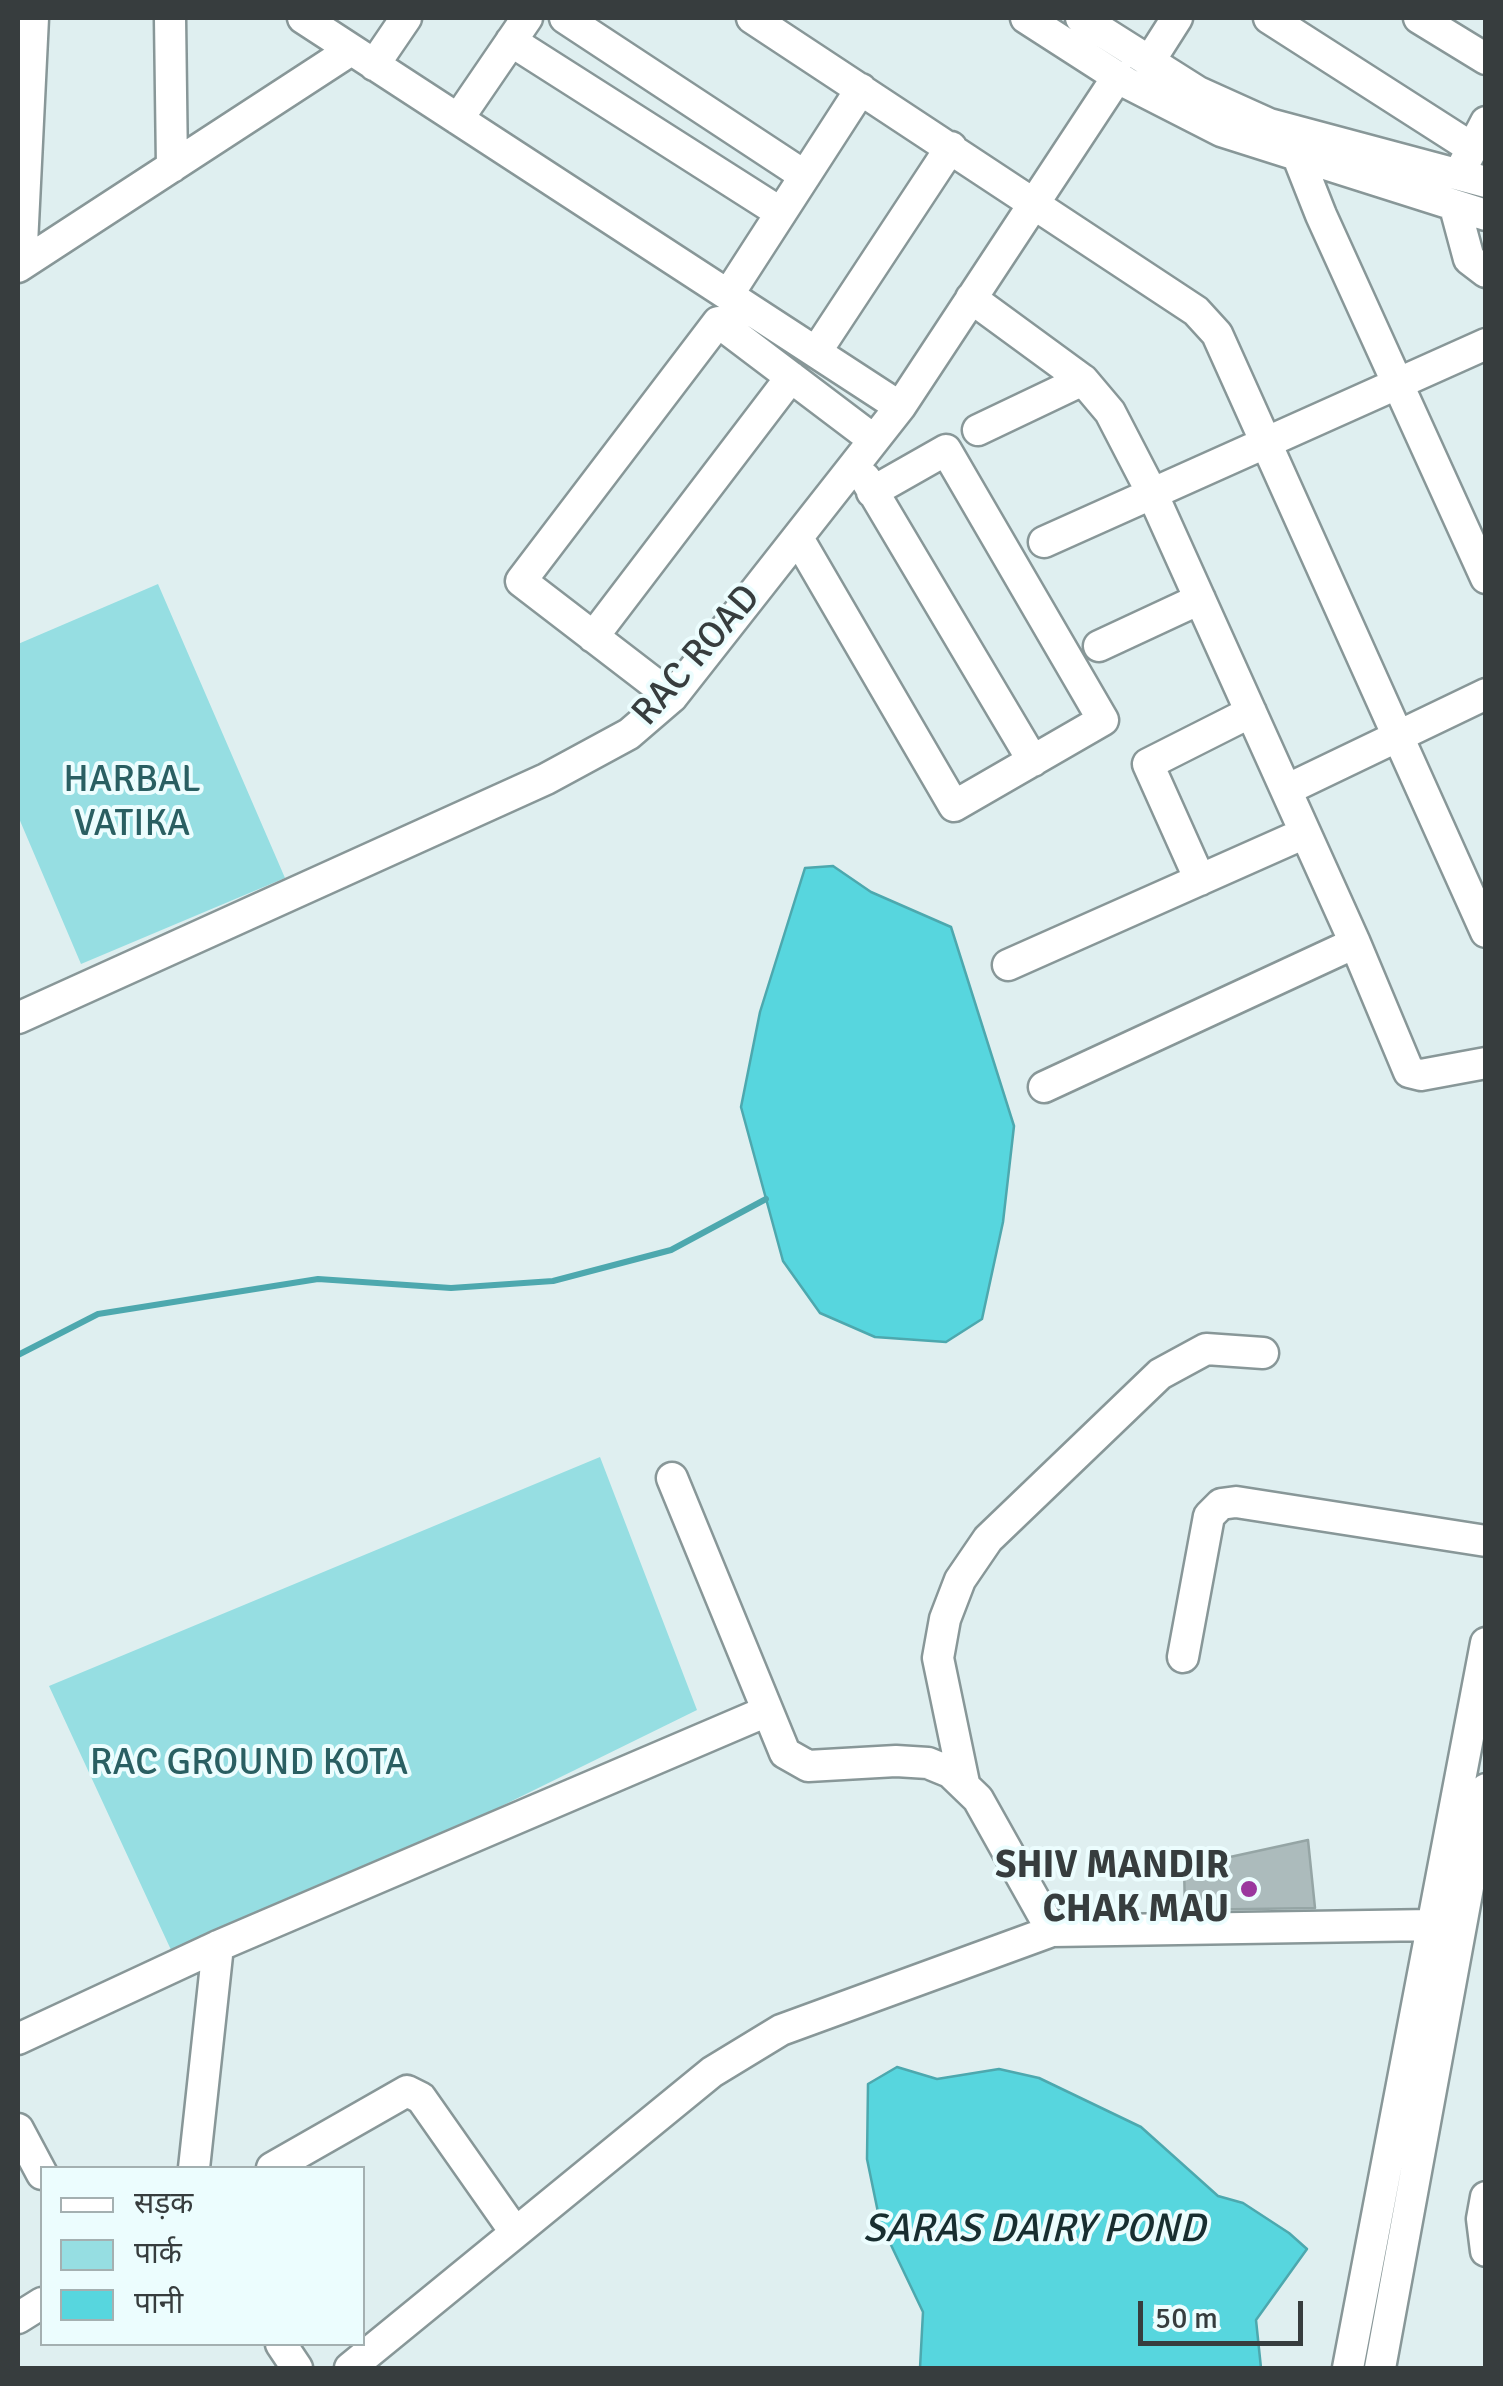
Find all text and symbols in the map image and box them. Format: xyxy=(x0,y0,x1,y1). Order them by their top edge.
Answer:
street label: RAC ROAD xyxy=(624,576,770,736)
park label: HARBAL VATIKA xyxy=(63,758,201,848)
park label: RAC GROUND KOTA xyxy=(90,1741,408,1787)
place label: SHIV MANDIR CHAK MAU xyxy=(995,1844,1229,1934)
marker: SHIV MANDIR CHAK MAU xyxy=(1238,1878,1260,1900)
legend xyxy=(40,2166,365,2346)
text: सड़क xyxy=(134,2185,193,2222)
water label: SARAS DAIRY POND xyxy=(863,2206,1205,2254)
text: पार्क xyxy=(134,2235,182,2272)
scale bar xyxy=(1143,2281,1308,2343)
text: पानी xyxy=(134,2285,183,2322)
text: 50 m xyxy=(1155,2300,1218,2337)

